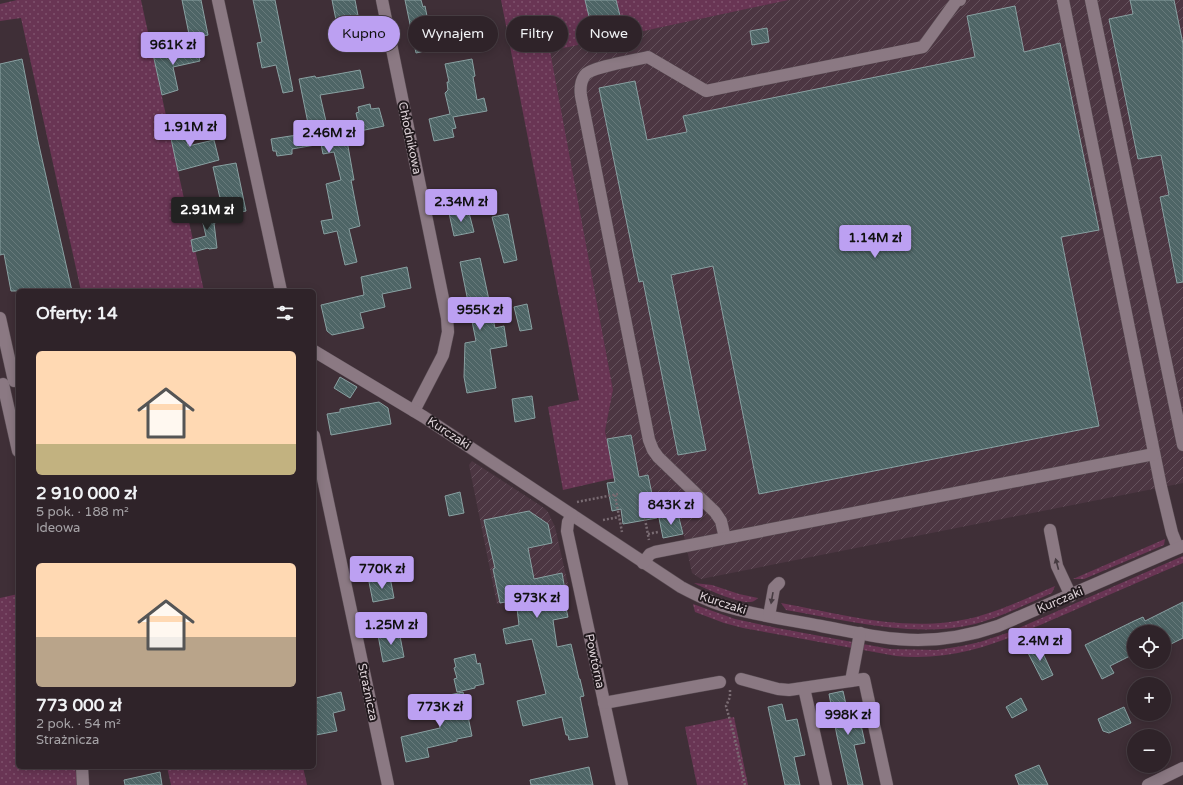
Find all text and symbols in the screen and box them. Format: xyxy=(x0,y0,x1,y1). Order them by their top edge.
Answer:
chip: Kupno xyxy=(328,16,400,52)
chip: Wynajem xyxy=(408,16,498,52)
chip: Filtry xyxy=(506,16,568,52)
chip: Nowe xyxy=(576,16,642,52)
pin: 961K zł xyxy=(136,32,210,66)
text: 961K zł xyxy=(150,37,196,53)
street label: Chłodnikowa xyxy=(395,100,425,176)
pin: 1.91M zł xyxy=(149,114,231,148)
text: 1.91M zł xyxy=(163,119,217,135)
pin: 2.46M zł xyxy=(288,120,370,154)
text: 2.46M zł xyxy=(302,125,356,141)
pin: 2.34M zł xyxy=(420,189,502,223)
text: 2.34M zł xyxy=(434,194,488,210)
pin: 2.91M zł xyxy=(166,197,248,231)
text: 2.91M zł xyxy=(180,202,234,218)
pin: 1.14M zł xyxy=(834,225,916,259)
text: 1.14M zł xyxy=(848,230,902,246)
pin: 955K zł xyxy=(443,297,517,331)
icon: filters xyxy=(274,302,296,324)
text: 955K zł xyxy=(457,302,503,318)
text: Oferty: 14 xyxy=(36,303,118,324)
icon: home xyxy=(130,377,202,449)
street label: Kurczaki xyxy=(425,414,473,452)
text: 2 910 000 zł xyxy=(36,483,137,504)
pin: 843K zł xyxy=(634,492,708,526)
text: 843K zł xyxy=(648,497,694,513)
text: 5 pok. · 188 m² xyxy=(36,504,129,520)
text: Ideowa xyxy=(36,520,80,536)
pin: 770K zł xyxy=(345,556,419,590)
one-way arrow xyxy=(1054,558,1060,570)
text: 770K zł xyxy=(359,561,405,577)
street label: Kurczaki xyxy=(1035,584,1085,616)
pin: 973K zł xyxy=(500,585,574,619)
icon: home xyxy=(130,589,202,661)
street label: Kurczaki xyxy=(698,589,748,617)
text: 973K zł xyxy=(514,590,560,606)
one-way arrow xyxy=(769,592,775,605)
pin: 1.25M zł xyxy=(350,612,432,646)
text: 1.25M zł xyxy=(364,617,418,633)
map controls xyxy=(1127,625,1171,773)
button: locate xyxy=(1127,625,1171,669)
pin: 2.4M zł xyxy=(1003,628,1077,662)
street label: Powtórna xyxy=(582,632,608,690)
text: 2.4M zł xyxy=(1017,633,1063,649)
street label: Strażnicza xyxy=(355,662,381,722)
button: + xyxy=(1127,677,1171,721)
pin: 773K zł xyxy=(403,694,477,728)
text: 773 000 zł xyxy=(36,695,122,716)
text: 773K zł xyxy=(417,699,463,715)
pin: 998K zł xyxy=(811,702,885,736)
text: 998K zł xyxy=(825,707,871,723)
text: 2 pok. · 54 m² xyxy=(36,716,121,732)
button: − xyxy=(1127,729,1171,773)
text: Strażnicza xyxy=(36,732,99,748)

